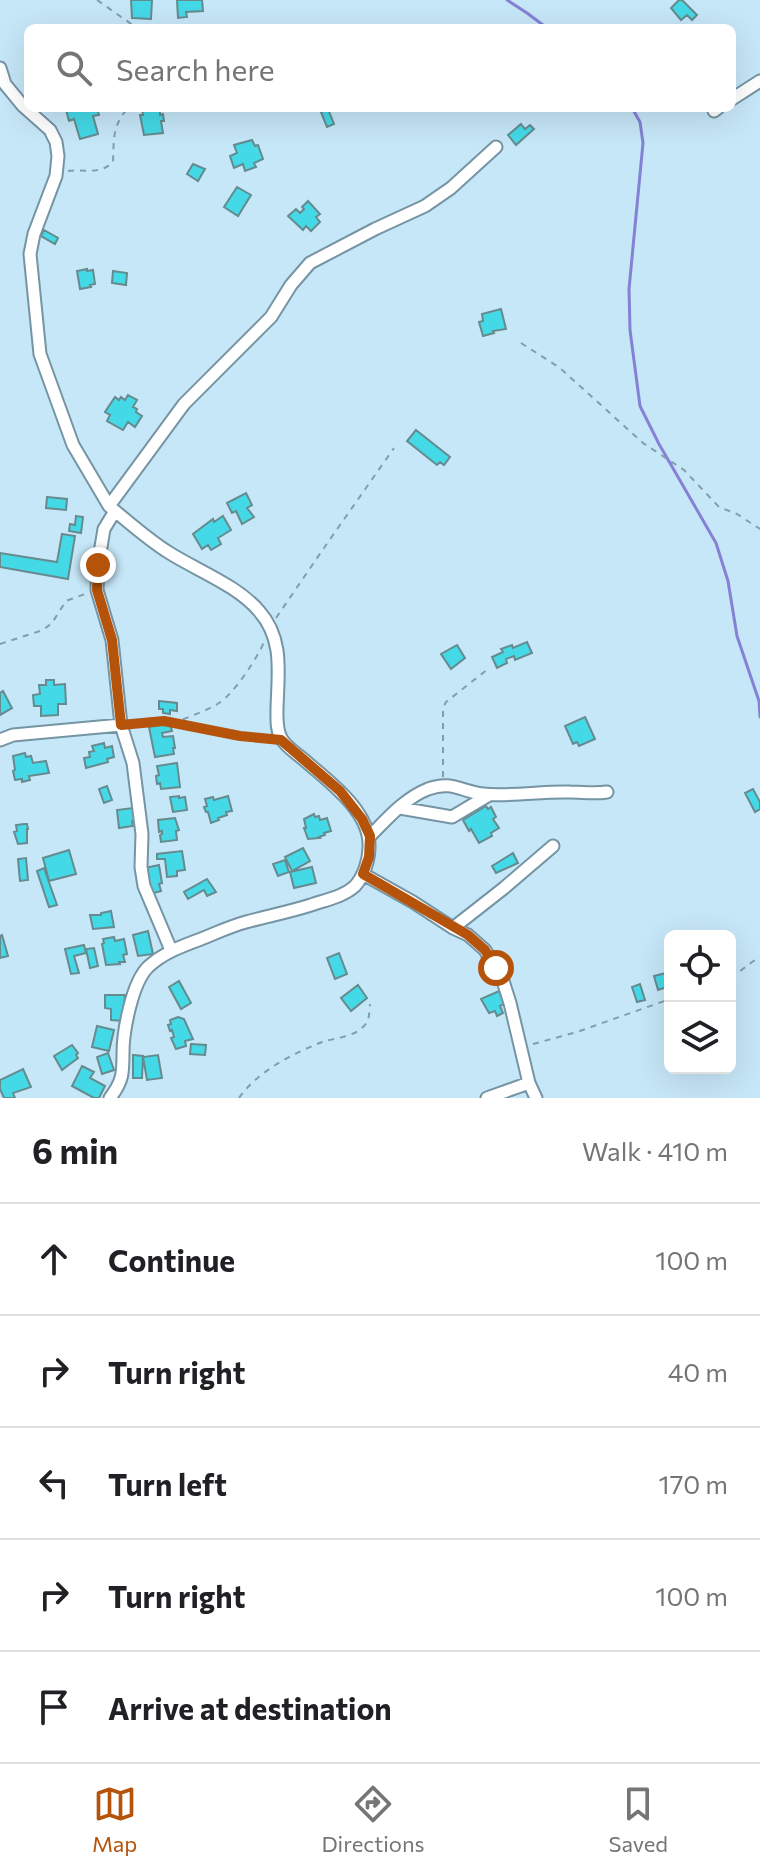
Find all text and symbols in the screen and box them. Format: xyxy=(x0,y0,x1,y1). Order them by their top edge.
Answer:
search box xyxy=(24,24,736,112)
icon: search xyxy=(52,46,96,90)
text: Search here xyxy=(116,50,275,87)
route end xyxy=(80,547,116,583)
map controls xyxy=(664,930,736,1074)
button: locate xyxy=(664,930,736,1002)
route start xyxy=(478,950,514,986)
button: layers xyxy=(664,1002,736,1074)
text: 6 min xyxy=(32,1129,118,1171)
text: Walk · 410 m xyxy=(582,1135,728,1166)
icon: ahead xyxy=(32,1237,76,1281)
text: Continue xyxy=(108,1241,235,1278)
text: 100 m xyxy=(655,1244,728,1275)
icon: right xyxy=(32,1349,76,1393)
text: Turn right xyxy=(108,1353,245,1390)
text: 40 m xyxy=(668,1356,728,1387)
icon: left xyxy=(32,1461,76,1505)
text: Turn left xyxy=(108,1465,227,1502)
text: 170 m xyxy=(659,1468,728,1499)
icon: right xyxy=(32,1573,76,1617)
text: Turn right xyxy=(108,1577,245,1614)
text: 100 m xyxy=(655,1580,728,1611)
icon: arrive xyxy=(32,1685,76,1729)
text: Arrive at destination xyxy=(108,1689,392,1726)
tab: Map xyxy=(92,1782,137,1857)
tab: Directions xyxy=(321,1782,425,1857)
tab: Saved xyxy=(609,1782,668,1857)

